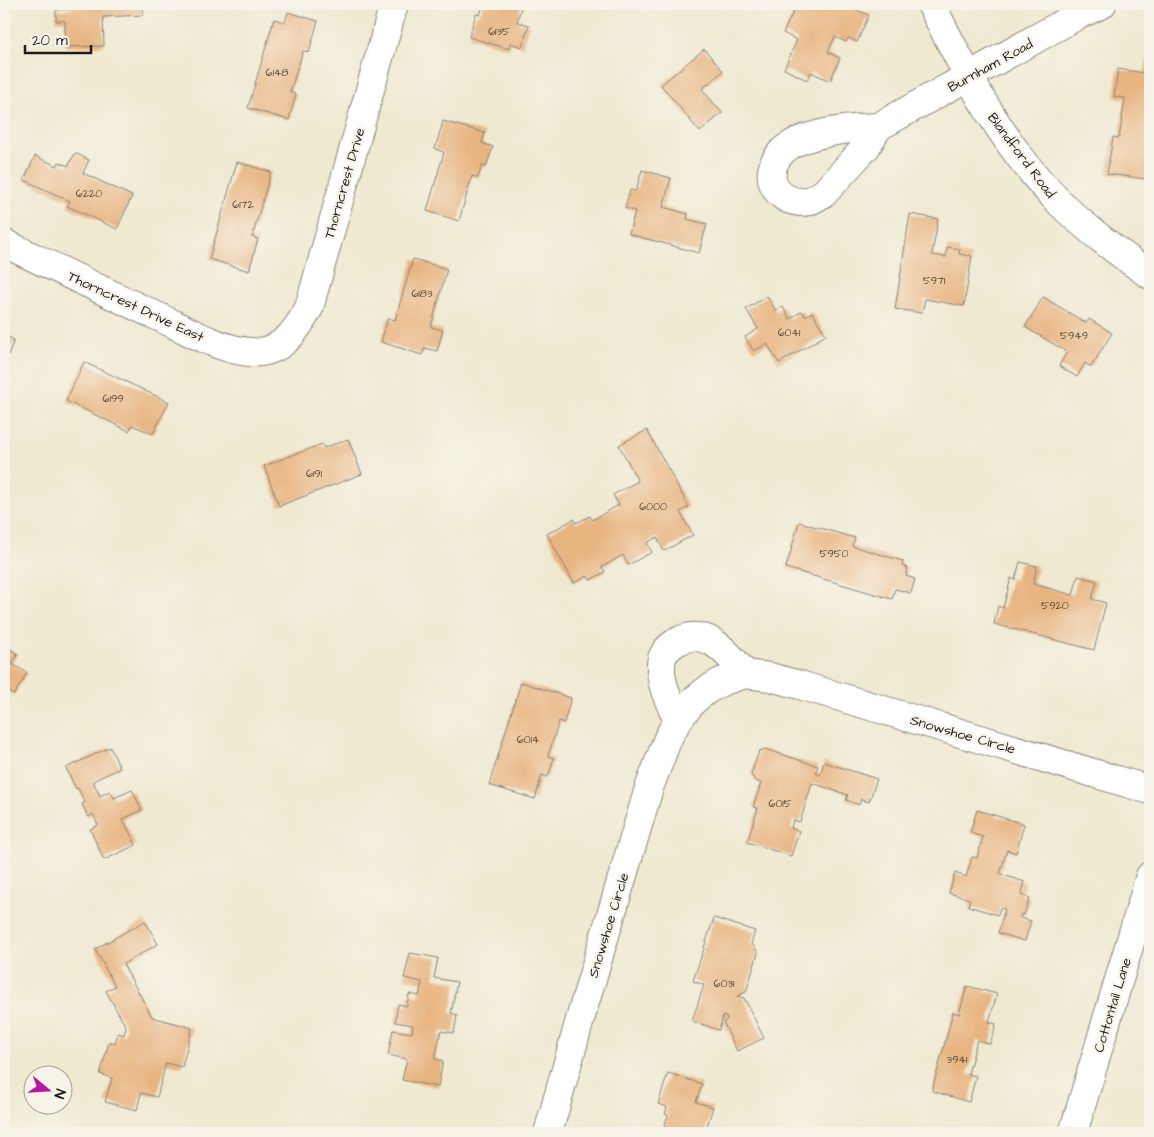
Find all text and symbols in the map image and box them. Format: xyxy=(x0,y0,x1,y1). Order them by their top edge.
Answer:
scale bar xyxy=(25,22,91,54)
house number: 6135 xyxy=(488,24,510,39)
text: 20 m xyxy=(32,30,68,51)
street label: Burnham Road xyxy=(944,34,1037,98)
house number: 6148 xyxy=(266,65,288,80)
street label: Blandford Road xyxy=(982,109,1060,202)
street label: Thorncrest Drive xyxy=(320,125,370,241)
house number: 6220 xyxy=(76,186,102,201)
house number: 6172 xyxy=(232,197,254,212)
street label: Thorncrest Drive East xyxy=(64,267,207,347)
house number: 5971 xyxy=(923,273,946,288)
house number: 6183 xyxy=(411,286,433,301)
house number: 6041 xyxy=(778,325,801,340)
house number: 5949 xyxy=(1060,328,1088,343)
house number: 6199 xyxy=(103,391,123,406)
house number: 6191 xyxy=(306,466,323,481)
house number: 6000 xyxy=(639,499,667,514)
house number: 5950 xyxy=(820,546,848,561)
house number: 5920 xyxy=(1041,598,1069,613)
street label: Snowshoe Circle xyxy=(908,710,1018,760)
house number: 6014 xyxy=(517,732,540,747)
house number: 6015 xyxy=(768,796,792,811)
street label: Snowshoe Circle xyxy=(584,870,635,980)
street label: Cottontail Lane xyxy=(1089,955,1137,1055)
house number: 6031 xyxy=(714,976,735,991)
house number: 3941 xyxy=(947,1052,968,1067)
north arrow xyxy=(22,1064,72,1114)
text: N xyxy=(48,1086,70,1101)

